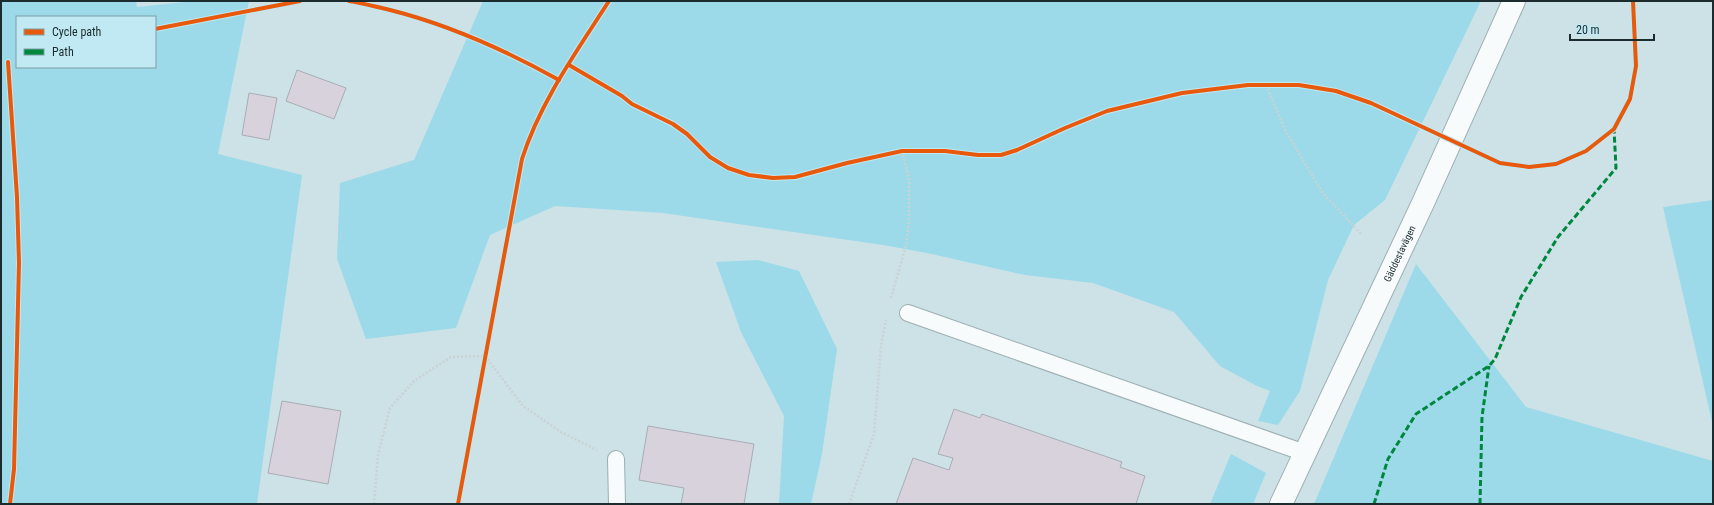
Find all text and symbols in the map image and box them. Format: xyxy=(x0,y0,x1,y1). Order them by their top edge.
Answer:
legend xyxy=(16,16,156,68)
scale bar xyxy=(1570,16,1654,42)
text: 20 m xyxy=(1576,23,1600,37)
text: Cycle path xyxy=(52,25,102,39)
text: Path xyxy=(52,45,74,59)
street label: Gäddestavägen xyxy=(1382,224,1418,284)

